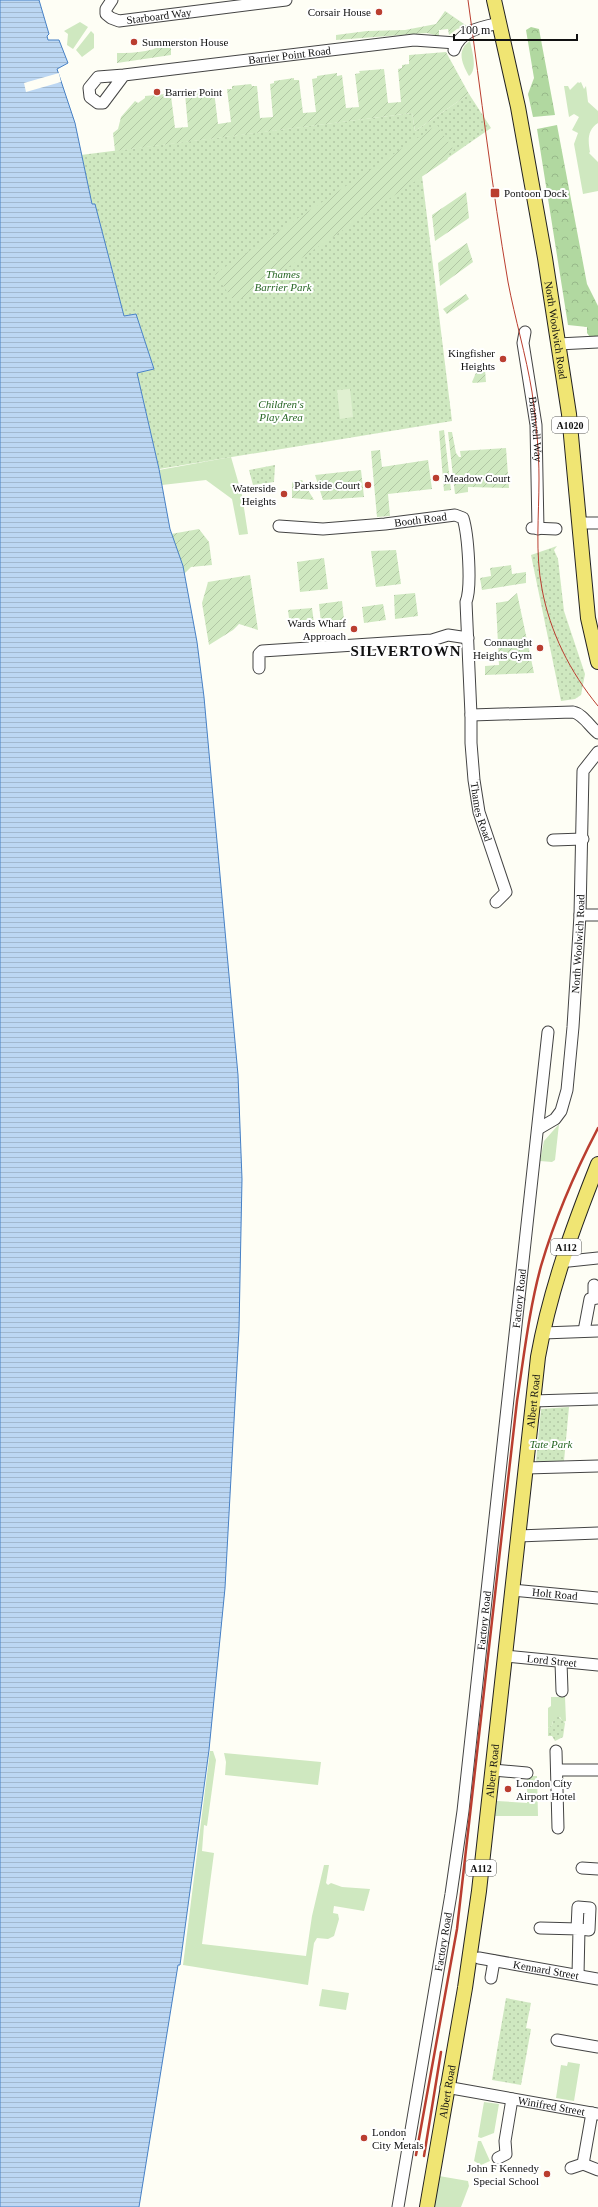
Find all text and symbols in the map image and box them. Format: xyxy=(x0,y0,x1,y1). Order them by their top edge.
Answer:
street label: Starboard Way xyxy=(126,6,193,26)
place label: Corsair House xyxy=(308,6,371,18)
marker: Corsair House xyxy=(374,7,384,17)
scale bar xyxy=(454,16,577,42)
text: 100 m xyxy=(460,23,491,37)
place label: Summerston House xyxy=(142,36,229,48)
marker: Summerston House xyxy=(129,37,139,47)
street label: Barrier Point Road xyxy=(247,44,332,66)
place label: Barrier Point xyxy=(165,86,222,98)
marker: Barrier Point xyxy=(152,87,162,97)
marker: Pontoon Dock xyxy=(489,187,501,199)
place label: Pontoon Dock xyxy=(504,187,568,199)
park label: Thames Barrier Park xyxy=(254,268,313,293)
street label: North Woolwich Road xyxy=(543,280,570,381)
place label: Kingfisher Heights xyxy=(448,347,495,372)
marker: Kingfisher Heights xyxy=(498,354,508,364)
street label: Bramwell Way xyxy=(527,396,545,463)
park label: Children's Play Area xyxy=(258,398,304,423)
road number: A1020 xyxy=(552,417,588,433)
place label: Meadow Court xyxy=(444,472,510,484)
marker: Meadow Court xyxy=(431,473,441,483)
place label: Parkside Court xyxy=(294,479,360,491)
marker: Parkside Court xyxy=(363,480,373,490)
place label: Waterside Heights xyxy=(232,482,276,507)
marker: Waterside Heights xyxy=(279,489,289,499)
street label: Booth Road xyxy=(393,510,448,529)
place label: Wards Wharf Approach xyxy=(288,617,346,642)
marker: Wards Wharf Approach xyxy=(349,624,359,634)
place label: Connaught Heights Gym xyxy=(473,636,532,661)
district label: SILVERTOWN xyxy=(350,643,462,659)
marker: Connaught Heights Gym xyxy=(535,643,545,653)
street label: Thames Road xyxy=(468,781,495,843)
street label: North Woolwich Road xyxy=(569,894,586,994)
road number: A112 xyxy=(551,1239,581,1255)
street label: Factory Road xyxy=(510,1268,528,1329)
street label: Albert Road xyxy=(524,1373,542,1429)
park label: Tate Park xyxy=(530,1438,573,1450)
street label: Holt Road xyxy=(532,1586,579,1602)
street label: Factory Road xyxy=(475,1590,493,1651)
street label: Lord Street xyxy=(526,1652,577,1669)
street label: Albert Road xyxy=(483,1743,501,1799)
place label: London City Airport Hotel xyxy=(516,1777,576,1802)
marker: London City Airport Hotel xyxy=(503,1784,513,1794)
road number: A112 xyxy=(466,1860,496,1876)
street label: Factory Road xyxy=(432,1911,454,1972)
street label: Kennard Street xyxy=(512,1958,580,1981)
street label: Albert Road xyxy=(436,2064,458,2119)
street label: Winifred Street xyxy=(517,2094,586,2118)
place label: London City Metals xyxy=(372,2126,424,2151)
marker: London City Metals xyxy=(359,2133,369,2143)
place label: John F Kennedy Special School xyxy=(467,2162,539,2187)
marker: John F Kennedy Special School xyxy=(542,2169,552,2179)

